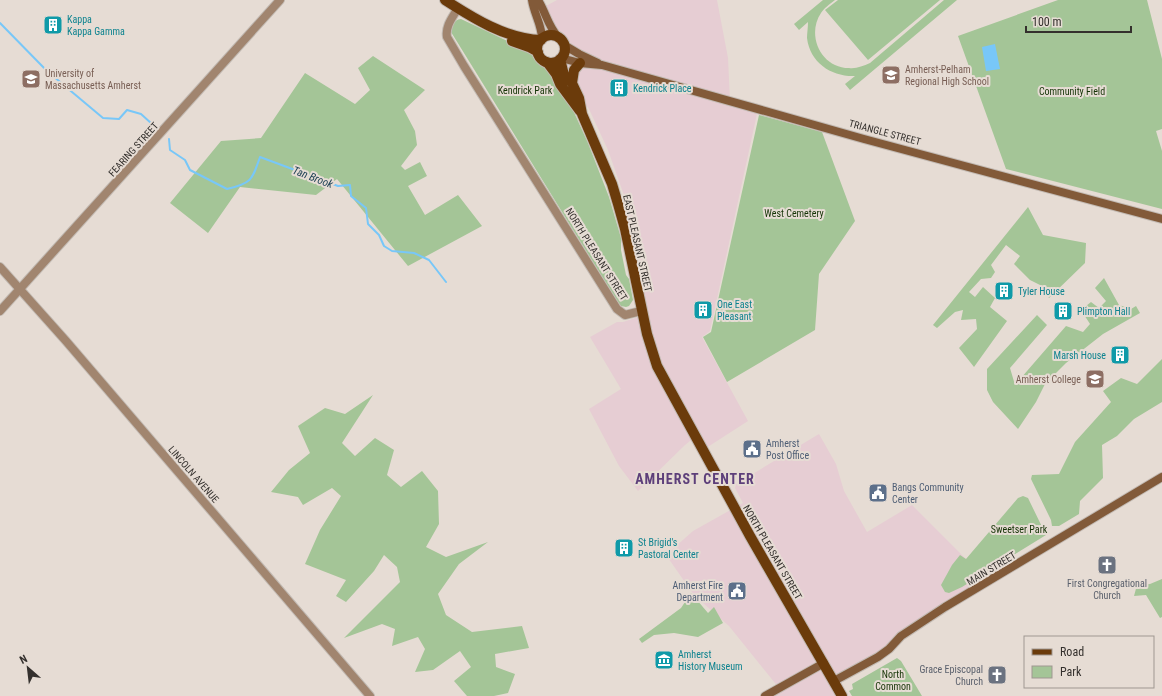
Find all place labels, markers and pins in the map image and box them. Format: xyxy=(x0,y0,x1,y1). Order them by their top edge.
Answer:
building icon: Kappa Kappa Gamma xyxy=(42,14,64,36)
place label: Kappa Kappa Gamma xyxy=(67,14,125,37)
school or university icon: Amherst-Pelham Regional High School xyxy=(880,64,902,86)
place label: Amherst-Pelham Regional High School xyxy=(905,64,989,87)
school or university icon: University of Massachusetts Amherst xyxy=(20,68,42,90)
place label: University of Massachusetts Amherst xyxy=(45,68,141,91)
building icon: Kendrick Place xyxy=(608,77,630,99)
place label: Kendrick Place xyxy=(633,83,692,94)
building icon: Tyler House xyxy=(993,280,1015,302)
place label: Tyler House xyxy=(1018,286,1065,297)
building icon: One East Pleasant xyxy=(692,299,714,321)
place label: One East Pleasant xyxy=(717,299,752,322)
building icon: Plimpton Hall xyxy=(1052,300,1074,322)
place label: Plimpton Hall xyxy=(1077,306,1130,317)
building icon: Marsh House xyxy=(1109,344,1131,366)
place label: Marsh House xyxy=(1054,350,1106,361)
school or university icon: Amherst College xyxy=(1084,368,1106,390)
place label: Amherst College xyxy=(1016,374,1081,385)
public building icon: Amherst Post Office xyxy=(741,438,763,460)
place label: Amherst Post Office xyxy=(766,438,809,461)
public building icon: Bangs Community Center xyxy=(867,482,889,504)
place label: Bangs Community Center xyxy=(892,482,964,505)
building icon: St Brigid's Pastoral Center xyxy=(613,537,635,559)
place label: St Brigid's Pastoral Center xyxy=(638,537,699,560)
church icon: First Congregational Church xyxy=(1096,554,1118,576)
place label: First Congregational Church xyxy=(1067,578,1147,601)
place label: Amherst Fire Department xyxy=(673,580,723,603)
public building icon: Amherst Fire Department xyxy=(726,580,748,602)
museum icon: Amherst History Museum xyxy=(653,649,675,671)
place label: Amherst History Museum xyxy=(678,649,743,672)
place label: Grace Episcopal Church xyxy=(919,664,983,687)
church icon: Grace Episcopal Church xyxy=(986,664,1008,686)

